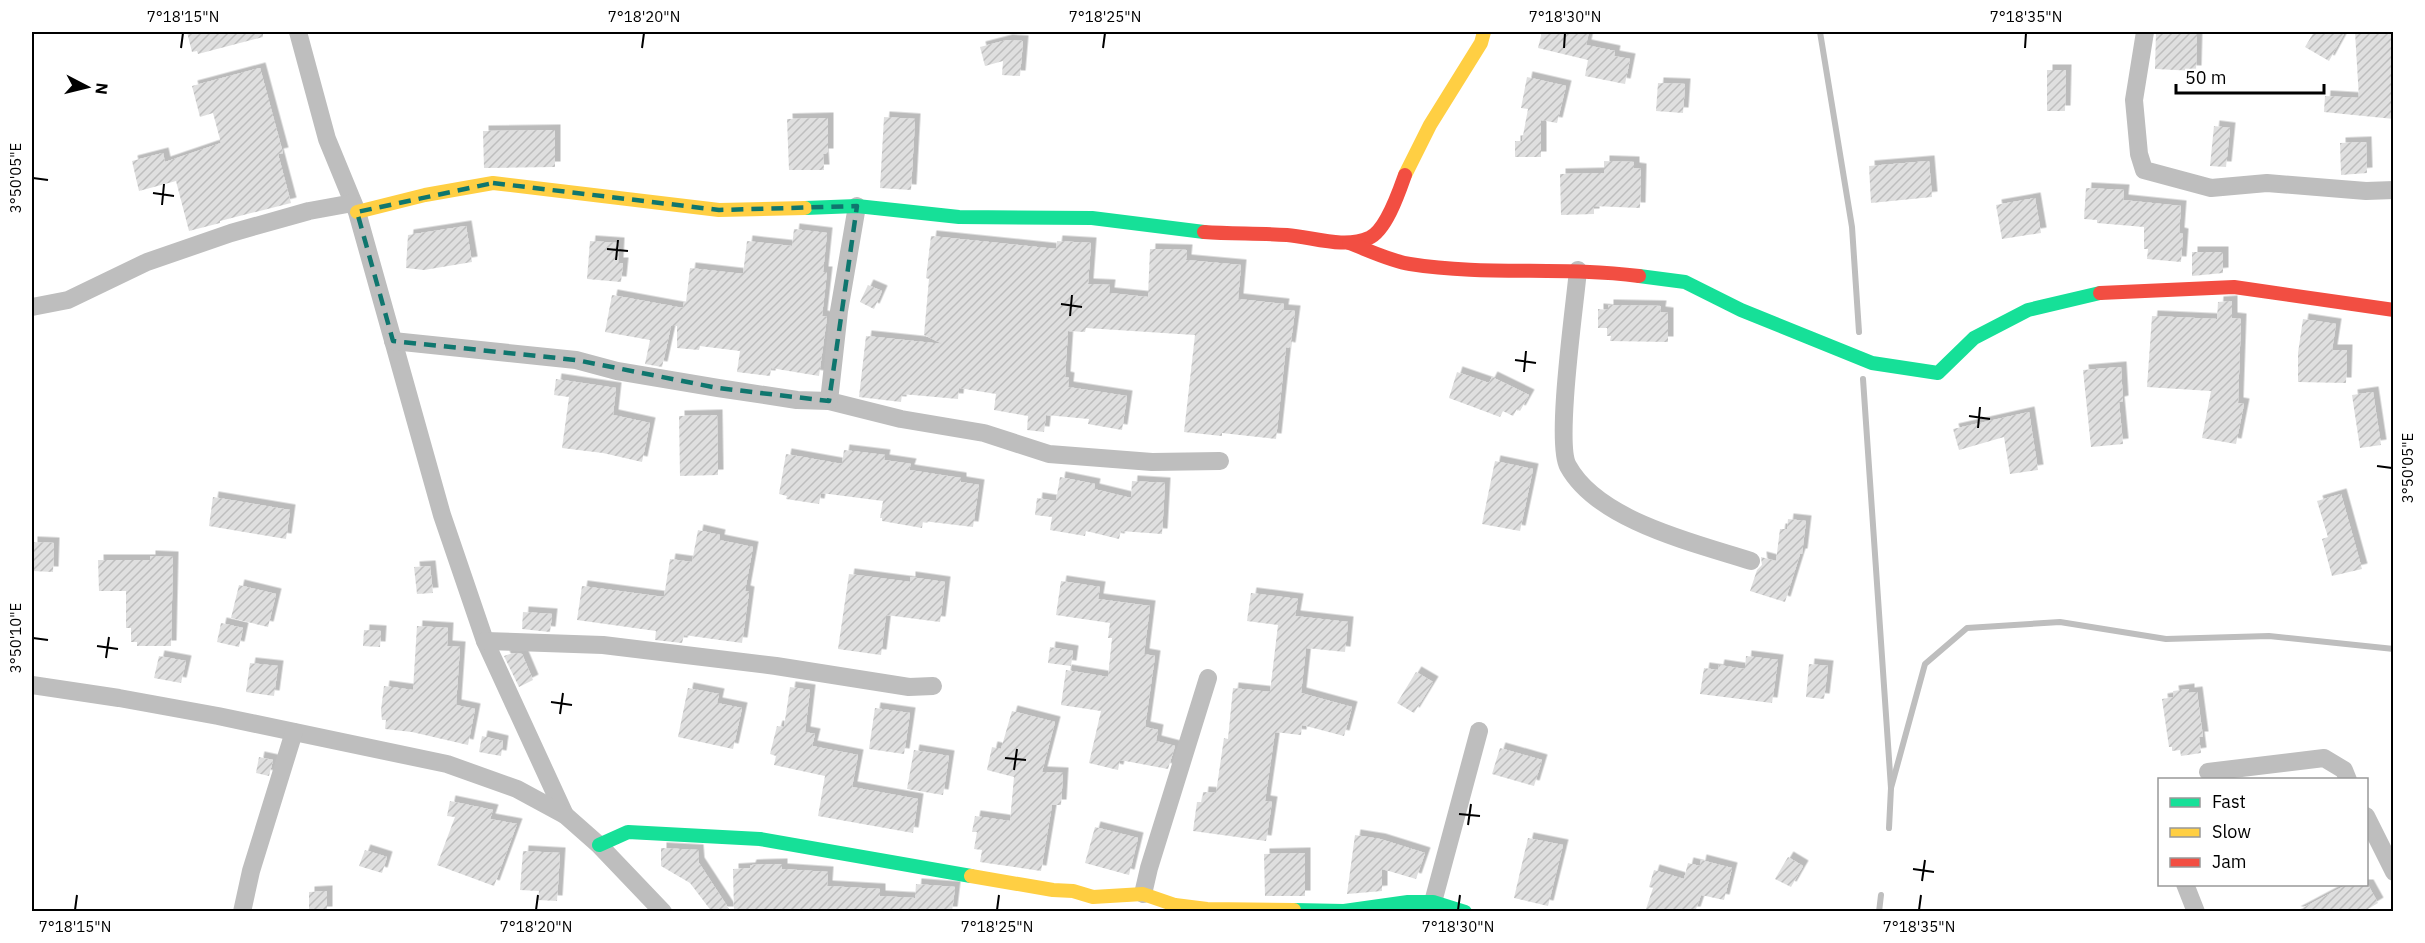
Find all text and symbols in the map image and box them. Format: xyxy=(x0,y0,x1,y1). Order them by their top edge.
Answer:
text: 7°18'15"N xyxy=(147,7,219,26)
text: 7°18'20"N xyxy=(608,7,680,26)
text: 7°18'25"N xyxy=(1069,7,1141,26)
text: 7°18'30"N xyxy=(1529,7,1601,26)
text: 7°18'35"N xyxy=(1990,7,2062,26)
north arrow xyxy=(57,57,117,117)
scale bar xyxy=(2176,57,2324,95)
text: 50 m xyxy=(2185,66,2227,89)
text: N xyxy=(91,82,113,96)
text: 3°50'05"E xyxy=(6,143,25,213)
text: 3°50'05"E xyxy=(2398,433,2417,503)
text: 3°50'10"E xyxy=(6,603,25,673)
legend xyxy=(2158,778,2368,886)
text: Fast xyxy=(2212,790,2246,813)
text: Slow xyxy=(2212,820,2251,843)
text: Jam xyxy=(2212,850,2247,873)
text: 7°18'15"N xyxy=(39,917,111,936)
text: 7°18'20"N xyxy=(500,917,572,936)
text: 7°18'25"N xyxy=(961,917,1033,936)
text: 7°18'30"N xyxy=(1422,917,1494,936)
text: 7°18'35"N xyxy=(1883,917,1955,936)

